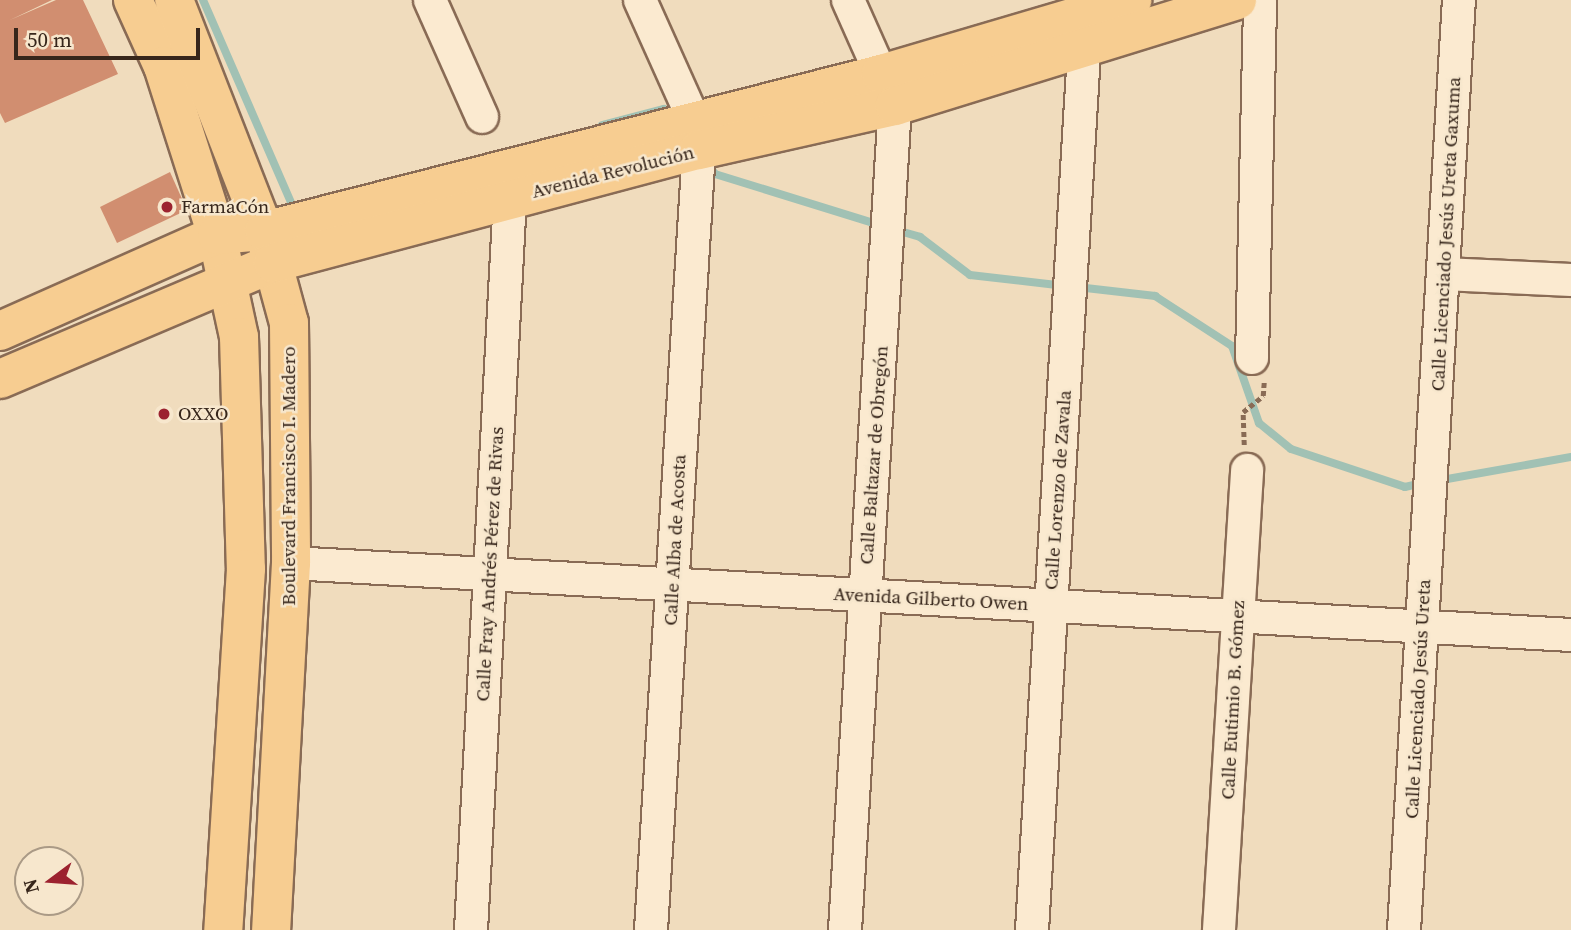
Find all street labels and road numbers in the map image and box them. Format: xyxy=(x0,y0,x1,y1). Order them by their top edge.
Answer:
street label: Calle Licenciado Jesús Ureta Gaxuma xyxy=(1426,76,1466,392)
street label: Avenida Revolución xyxy=(529,141,697,203)
street label: Calle Baltazar de Obregón xyxy=(855,345,893,565)
street label: Boulevard Francisco I. Madero xyxy=(278,346,300,606)
street label: Calle Lorenzo de Zavala xyxy=(1040,389,1076,591)
street label: Calle Fray Andrés Pérez de Rivas xyxy=(471,426,509,702)
street label: Calle Alba de Acosta xyxy=(659,454,691,626)
street label: Calle Licenciado Jesús Ureta xyxy=(1400,579,1436,819)
street label: Avenida Gilberto Owen xyxy=(833,583,1029,615)
street label: Calle Eutimio B. Gómez xyxy=(1216,600,1250,800)

